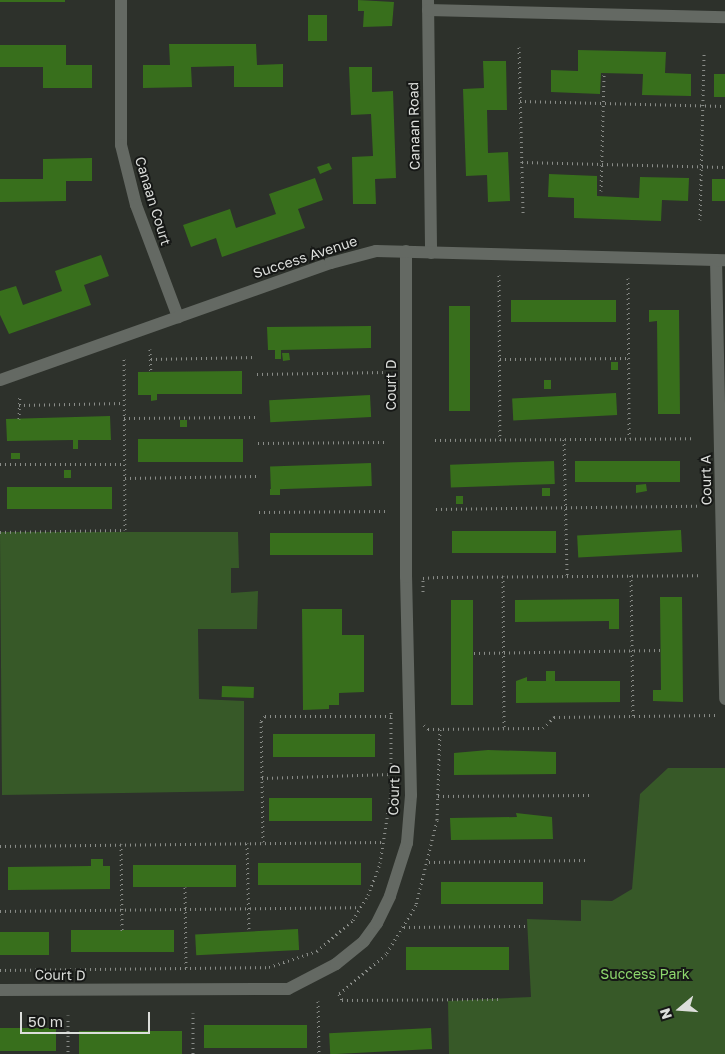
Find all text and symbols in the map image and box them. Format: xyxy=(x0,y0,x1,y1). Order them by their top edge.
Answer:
street label: Canaan Road xyxy=(405,82,423,170)
street label: Canaan Court xyxy=(132,155,174,247)
street label: Success Avenue xyxy=(251,232,359,282)
street label: Court D xyxy=(383,359,399,411)
street label: Court A xyxy=(697,455,715,505)
street label: Court D xyxy=(385,764,403,816)
street label: Court D xyxy=(34,966,86,984)
park label: Success Park xyxy=(600,966,690,982)
north arrow xyxy=(655,984,705,1034)
scale bar xyxy=(22,1002,152,1034)
text: N xyxy=(656,1006,675,1021)
text: 50 m xyxy=(28,1012,63,1030)

